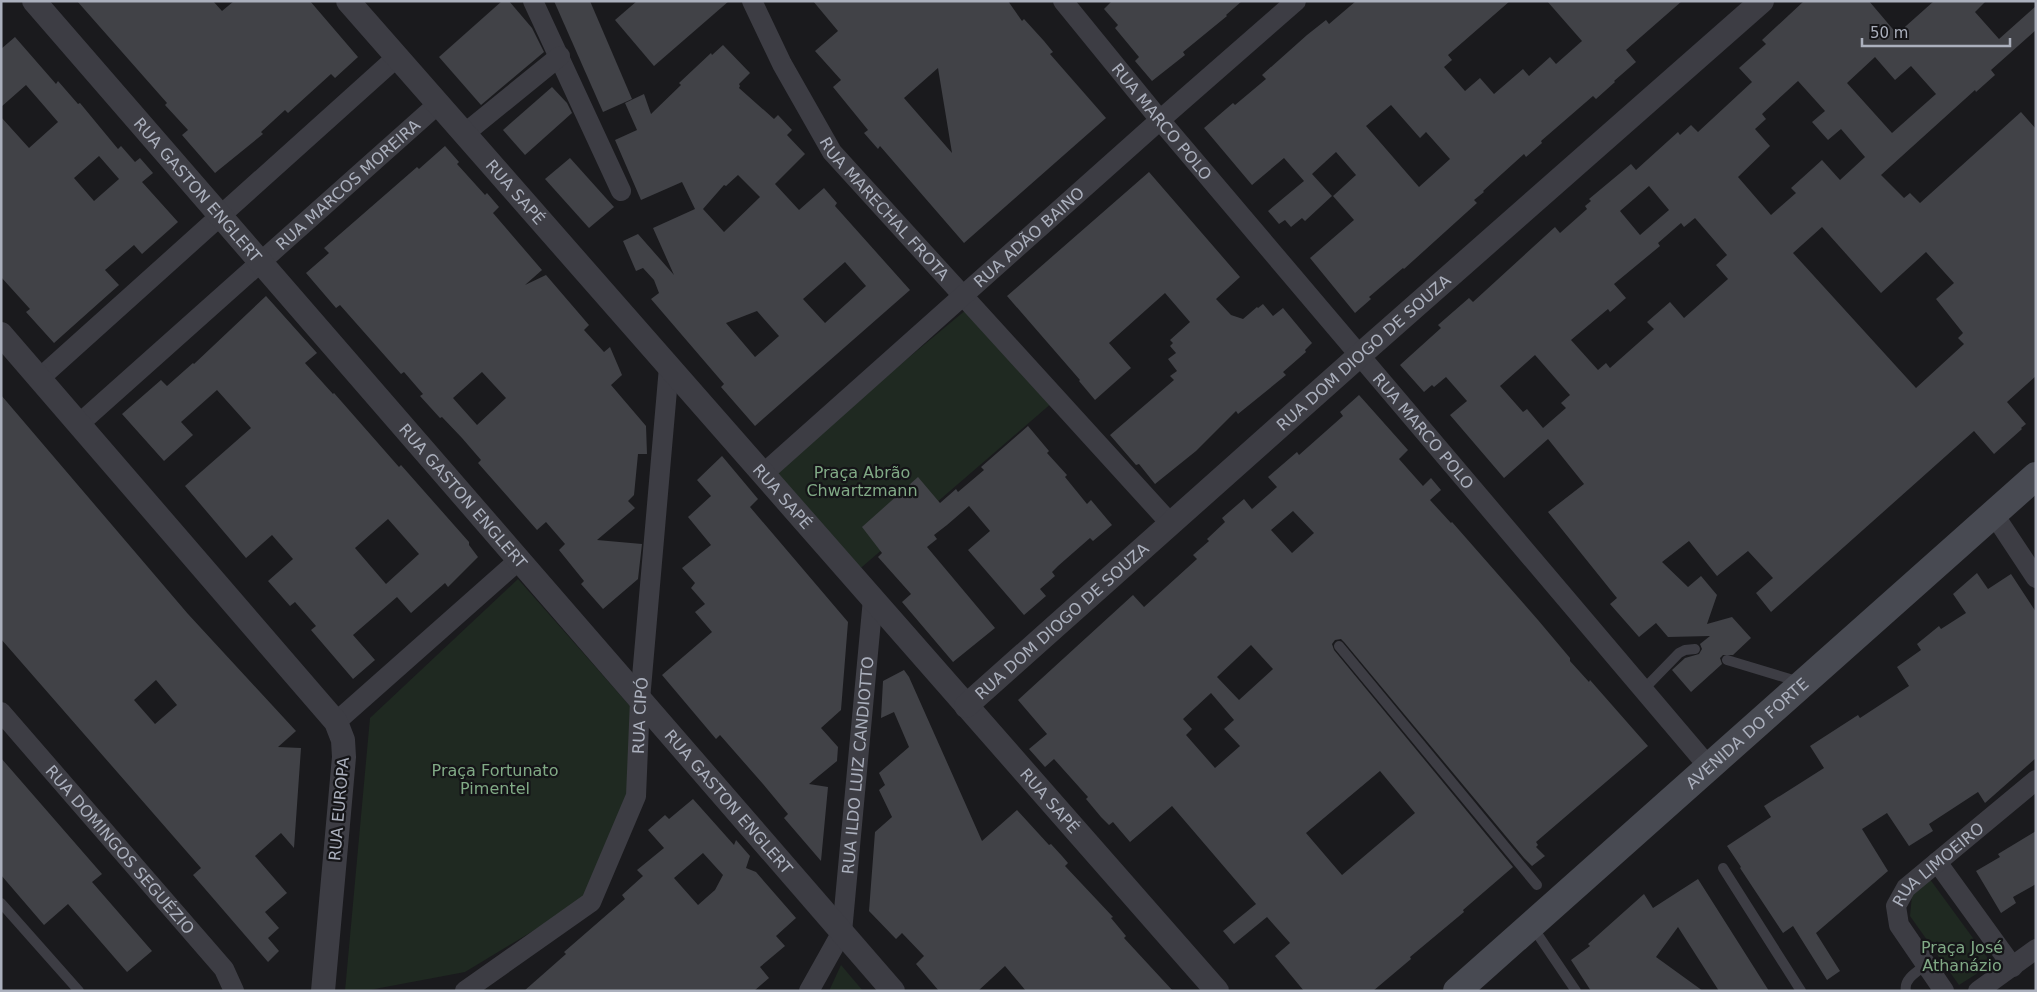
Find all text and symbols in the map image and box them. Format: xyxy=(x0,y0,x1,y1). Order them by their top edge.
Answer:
scale bar xyxy=(1862,15,2010,47)
text: 50 m xyxy=(1870,24,1908,42)
street label: RUA MARCO POLO xyxy=(1108,59,1216,184)
street label: RUA GASTON ENGLERT xyxy=(130,114,266,266)
street label: RUA MARCOS MOREIRA xyxy=(272,115,424,254)
street label: RUA MARECHAL FROTA xyxy=(816,134,953,284)
street label: RUA SAPÉ xyxy=(482,156,549,228)
street label: RUA ADÃO BAINO xyxy=(970,183,1088,291)
street label: RUA DOM DIOGO DE SOUZA xyxy=(1273,270,1454,434)
street label: RUA MARCO POLO xyxy=(1369,369,1478,493)
street label: RUA GASTON ENGLERT xyxy=(395,420,531,572)
street label: RUA SAPÉ xyxy=(749,460,816,533)
park label: Praça Abrão Chwartzmann xyxy=(806,463,918,500)
street label: RUA DOM DIOGO DE SOUZA xyxy=(971,539,1152,703)
street label: RUA ILDO LUIZ CANDIOTTO xyxy=(838,656,877,875)
street label: AVENIDA DO FORTE xyxy=(1682,674,1812,793)
street label: RUA CIPÓ xyxy=(628,676,651,754)
street label: RUA GASTON ENGLERT xyxy=(661,726,797,878)
street label: RUA EUROPA xyxy=(325,756,353,862)
street label: RUA DOMINGOS SEGUÉZIO xyxy=(42,761,199,938)
park label: Praça Fortunato Pimentel xyxy=(432,761,558,798)
street label: RUA SAPÉ xyxy=(1016,764,1083,837)
street label: RUA LIMOEIRO xyxy=(1888,818,1987,910)
park label: Praça José Athanázio xyxy=(1921,938,2003,975)

